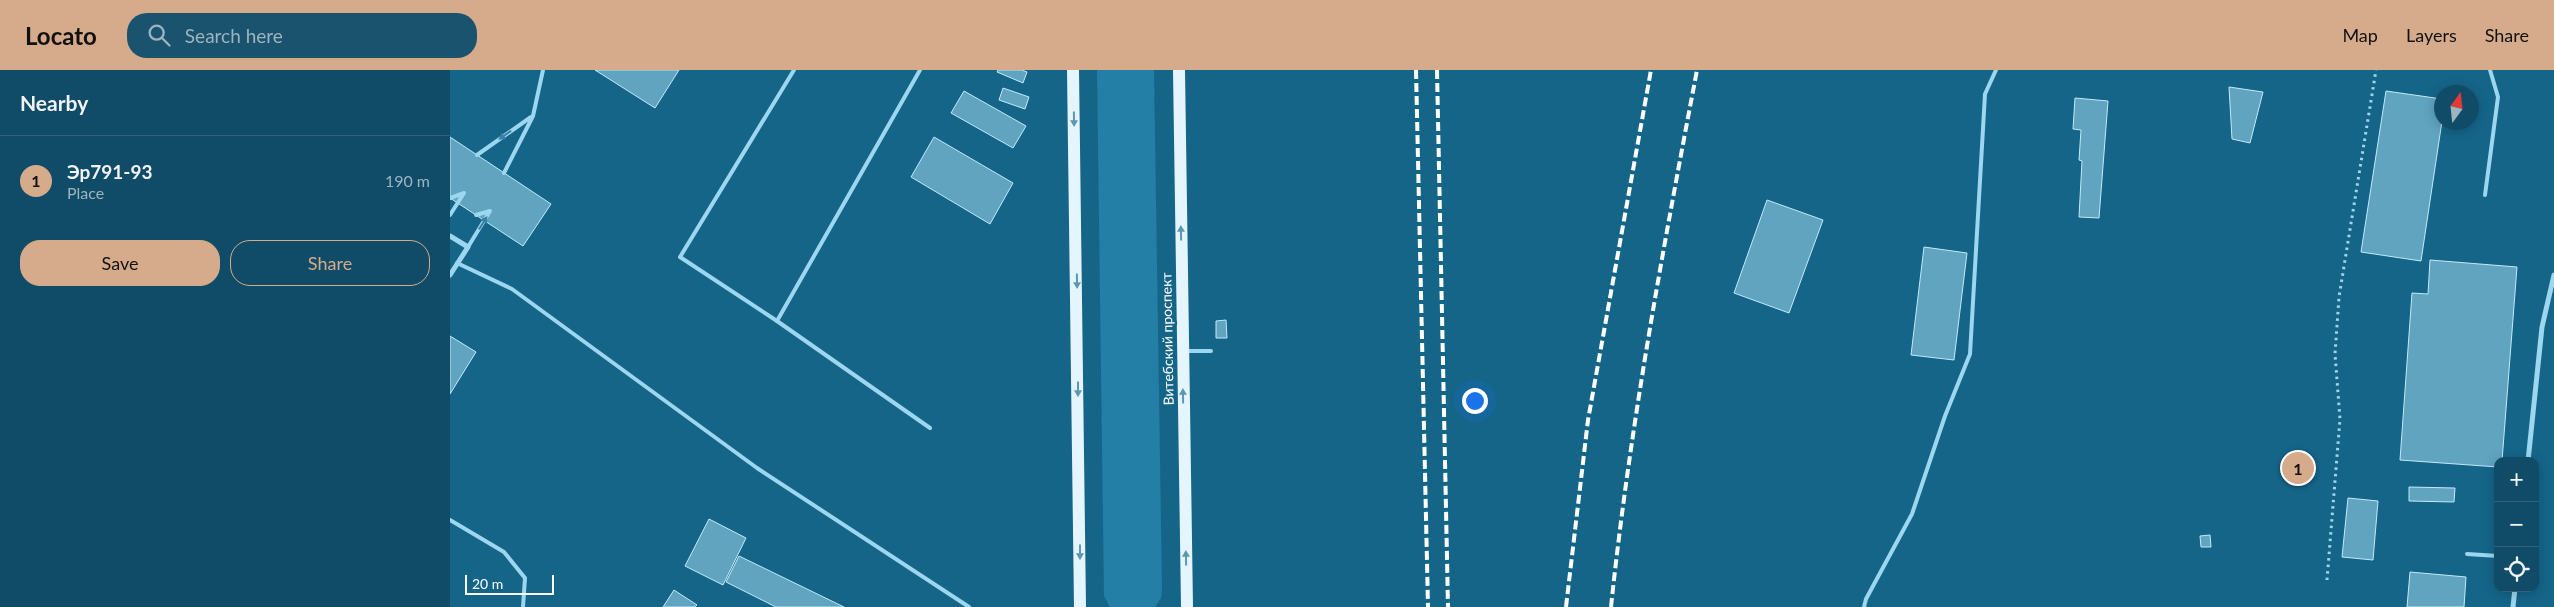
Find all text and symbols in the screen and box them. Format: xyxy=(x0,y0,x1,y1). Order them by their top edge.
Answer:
search box xyxy=(127,13,477,58)
text: Locato xyxy=(25,21,97,50)
icon: search xyxy=(145,21,173,49)
text: Search here xyxy=(185,24,283,47)
text: Map xyxy=(2342,24,2378,46)
text: Layers xyxy=(2406,24,2457,46)
text: Share xyxy=(2485,24,2529,46)
north arrow xyxy=(2434,85,2479,130)
text: Nearby xyxy=(20,90,88,115)
one-way arrow xyxy=(1070,111,1078,127)
one-way arrow xyxy=(498,130,511,140)
text: Эр791-93 xyxy=(67,160,153,183)
text: 1 xyxy=(31,171,41,190)
text: 190 m xyxy=(385,171,430,190)
text: Place xyxy=(67,183,104,202)
one-way arrow xyxy=(478,216,488,229)
one-way arrow xyxy=(1177,225,1185,241)
button: Save xyxy=(20,240,220,286)
button: Share xyxy=(230,240,430,286)
street label: Витебский проспект xyxy=(1157,272,1177,406)
one-way arrow xyxy=(1073,273,1081,289)
one-way arrow xyxy=(1074,382,1082,398)
one-way arrow xyxy=(1179,388,1187,404)
your location xyxy=(1462,388,1488,414)
pin: 1 xyxy=(2282,449,2314,487)
map controls xyxy=(2494,457,2539,592)
button: + xyxy=(2494,457,2539,502)
button: − xyxy=(2494,502,2539,547)
one-way arrow xyxy=(1076,544,1084,560)
button: locate xyxy=(2494,547,2539,592)
one-way arrow xyxy=(1182,550,1190,566)
scale bar xyxy=(465,572,554,595)
text: 20 m xyxy=(472,575,503,592)

